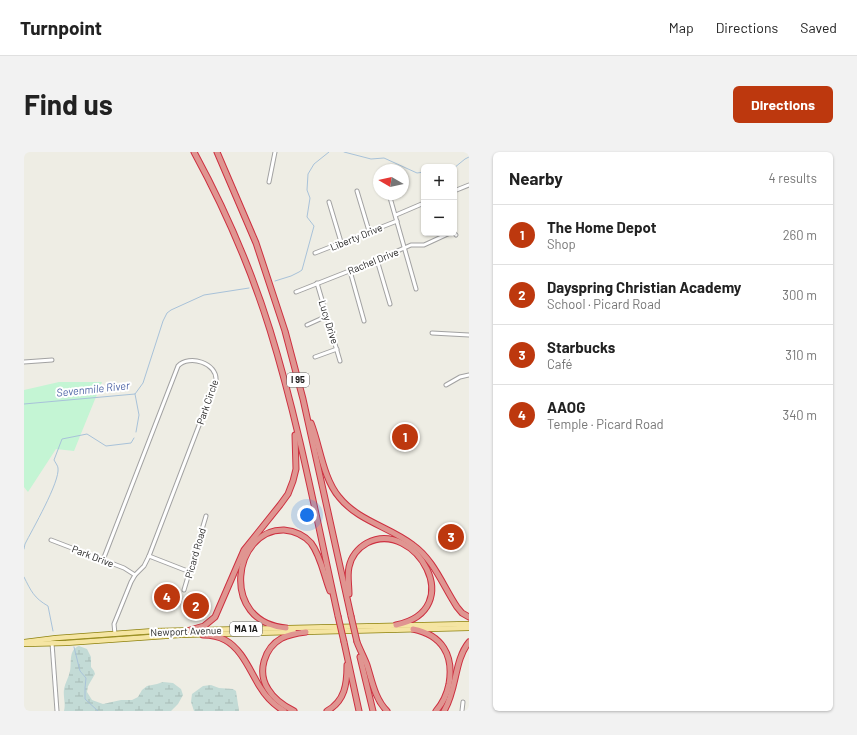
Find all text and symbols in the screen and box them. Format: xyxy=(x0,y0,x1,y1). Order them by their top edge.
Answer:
text: Turnpoint xyxy=(20,16,102,39)
text: Map xyxy=(669,19,694,36)
text: Directions xyxy=(716,19,778,36)
text: Saved xyxy=(800,19,837,36)
button: Directions xyxy=(733,86,833,123)
text: Find us xyxy=(24,87,113,121)
north arrow xyxy=(373,164,409,200)
map controls xyxy=(421,164,457,236)
button: + xyxy=(421,164,457,200)
text: Nearby xyxy=(509,168,563,188)
text: 4 results xyxy=(769,170,817,186)
button: − xyxy=(421,200,457,236)
text: The Home Depot xyxy=(547,218,656,236)
street label: Liberty Drive xyxy=(328,221,384,253)
text: 1 xyxy=(520,227,524,243)
text: 260 m xyxy=(783,227,817,243)
text: Shop xyxy=(547,236,576,252)
street label: Rachel Drive xyxy=(346,245,400,277)
text: Dayspring Christian Academy xyxy=(547,278,741,296)
text: 2 xyxy=(518,287,526,303)
text: 300 m xyxy=(782,287,817,303)
text: School · Picard Road xyxy=(547,296,661,312)
street label: Lucy Drive xyxy=(317,299,341,345)
text: Starbucks xyxy=(547,338,615,356)
text: 3 xyxy=(518,347,526,363)
text: 310 m xyxy=(785,347,817,363)
text: Café xyxy=(547,356,572,372)
road number: I 95 xyxy=(287,373,309,387)
water label: Sevenmile River xyxy=(56,378,131,399)
street label: Park Circle xyxy=(194,378,220,426)
text: AAOG xyxy=(547,398,585,416)
text: 4 xyxy=(518,407,526,423)
text: 340 m xyxy=(782,407,817,423)
text: Temple · Picard Road xyxy=(547,416,664,432)
pin: 1 xyxy=(392,422,418,452)
your location xyxy=(297,505,317,525)
pin: 3 xyxy=(438,522,464,552)
street label: Picard Road xyxy=(182,526,208,580)
street label: Park Drive xyxy=(70,543,116,569)
pin: 4 xyxy=(154,582,180,612)
pin: 2 xyxy=(183,591,209,621)
road number: MA 1A xyxy=(230,622,262,636)
street label: Newport Avenue xyxy=(150,624,222,638)

